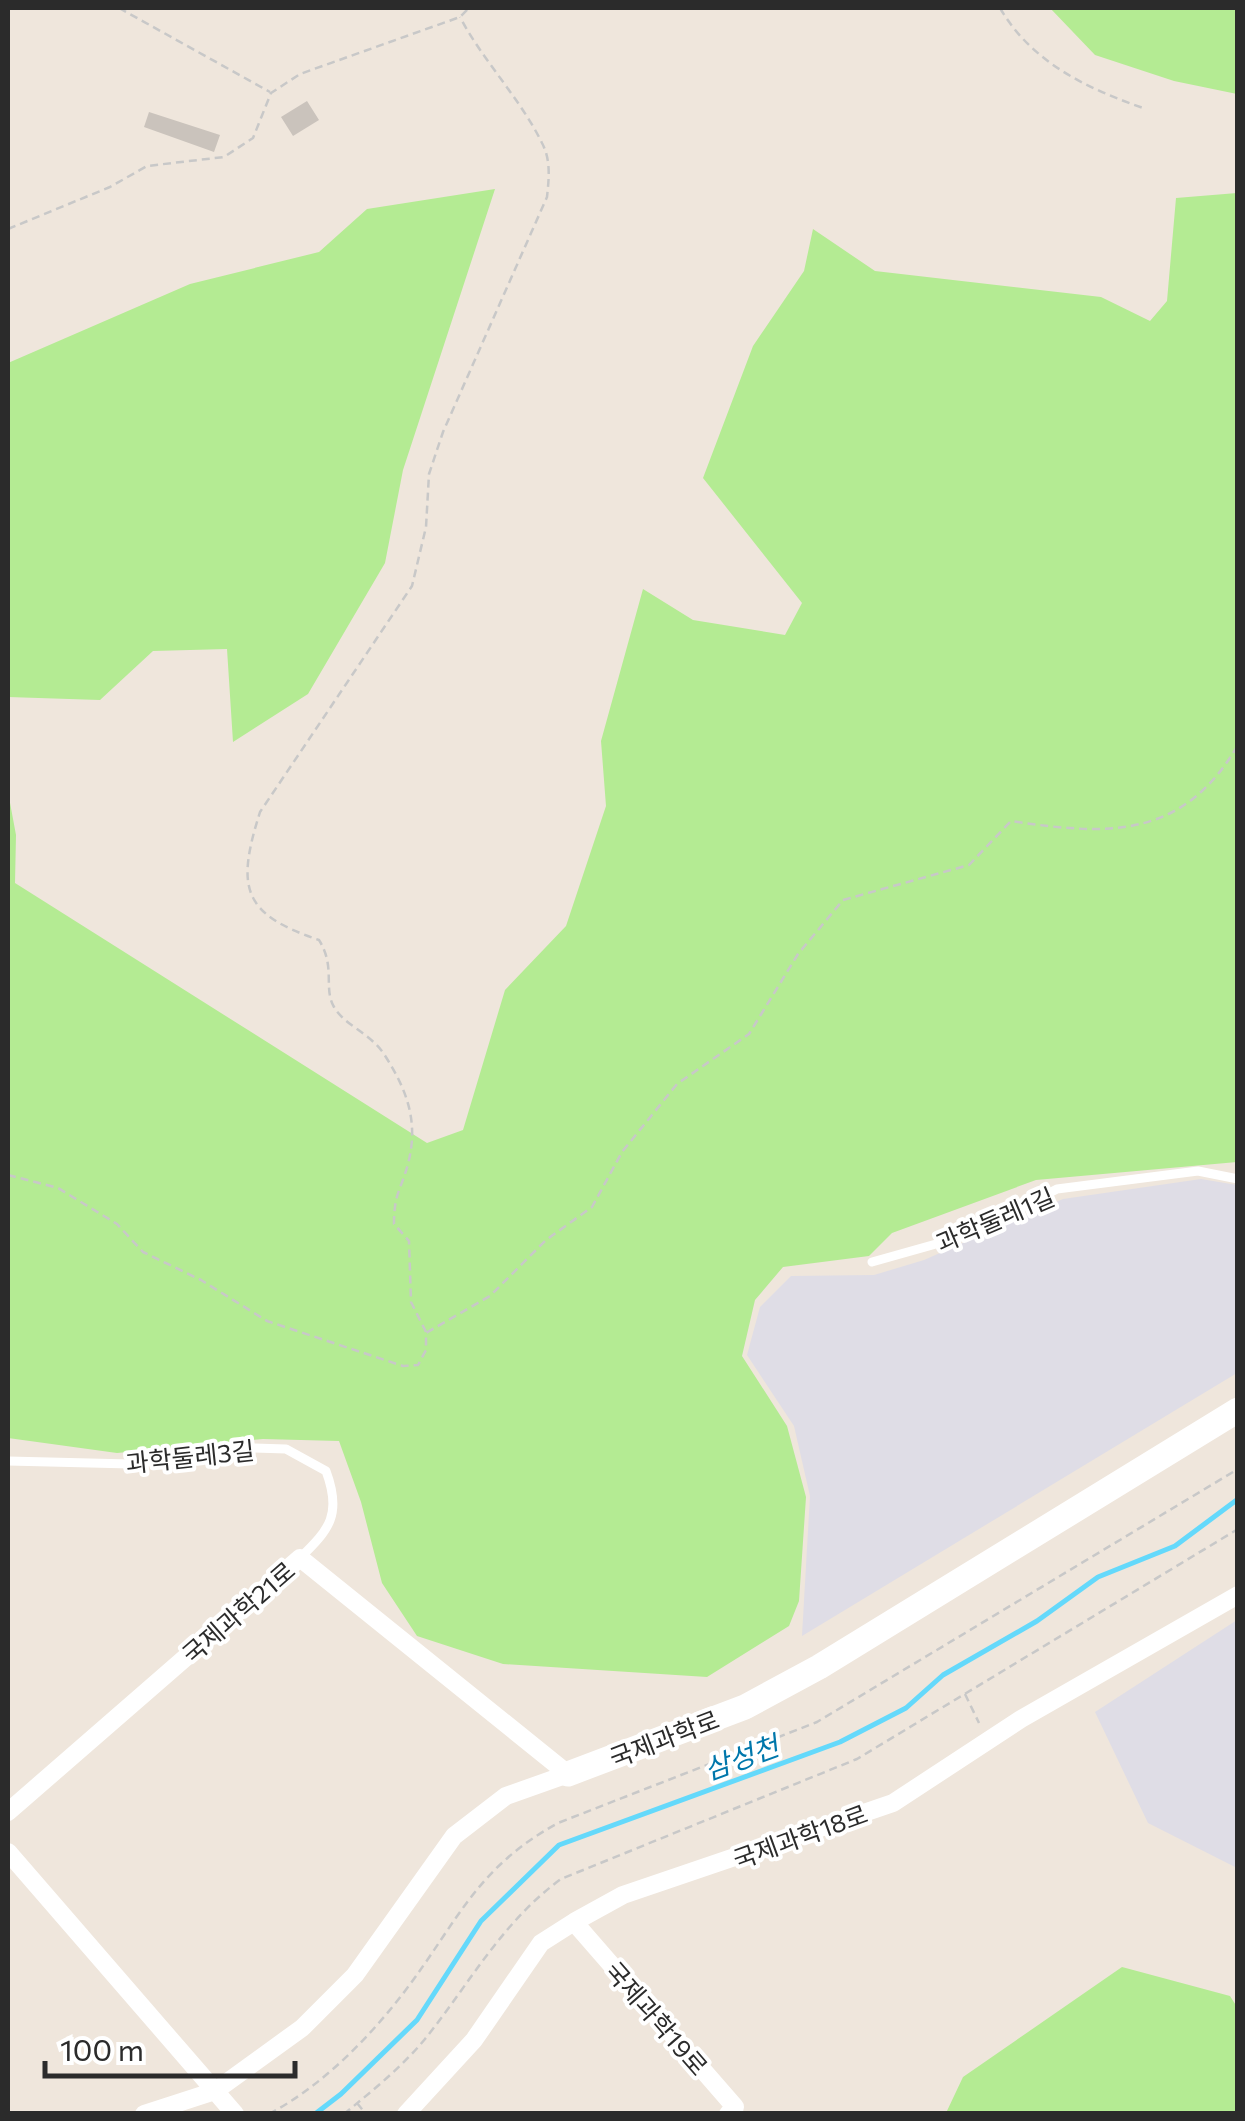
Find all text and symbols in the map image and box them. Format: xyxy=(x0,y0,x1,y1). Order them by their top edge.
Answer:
street label: 과학둘레1길 xyxy=(931,1181,1059,1257)
street label: 과학둘레3길 xyxy=(124,1434,256,1478)
street label: 국제과학21로 xyxy=(175,1555,301,1669)
street label: 국제과학로 xyxy=(605,1703,723,1773)
water label: 삼성천 xyxy=(699,1727,786,1786)
street label: 국제과학18로 xyxy=(729,1798,871,1874)
street label: 국제과학19로 xyxy=(599,1955,715,2081)
scale bar xyxy=(45,2016,295,2078)
text: 100 m xyxy=(60,2030,144,2067)

